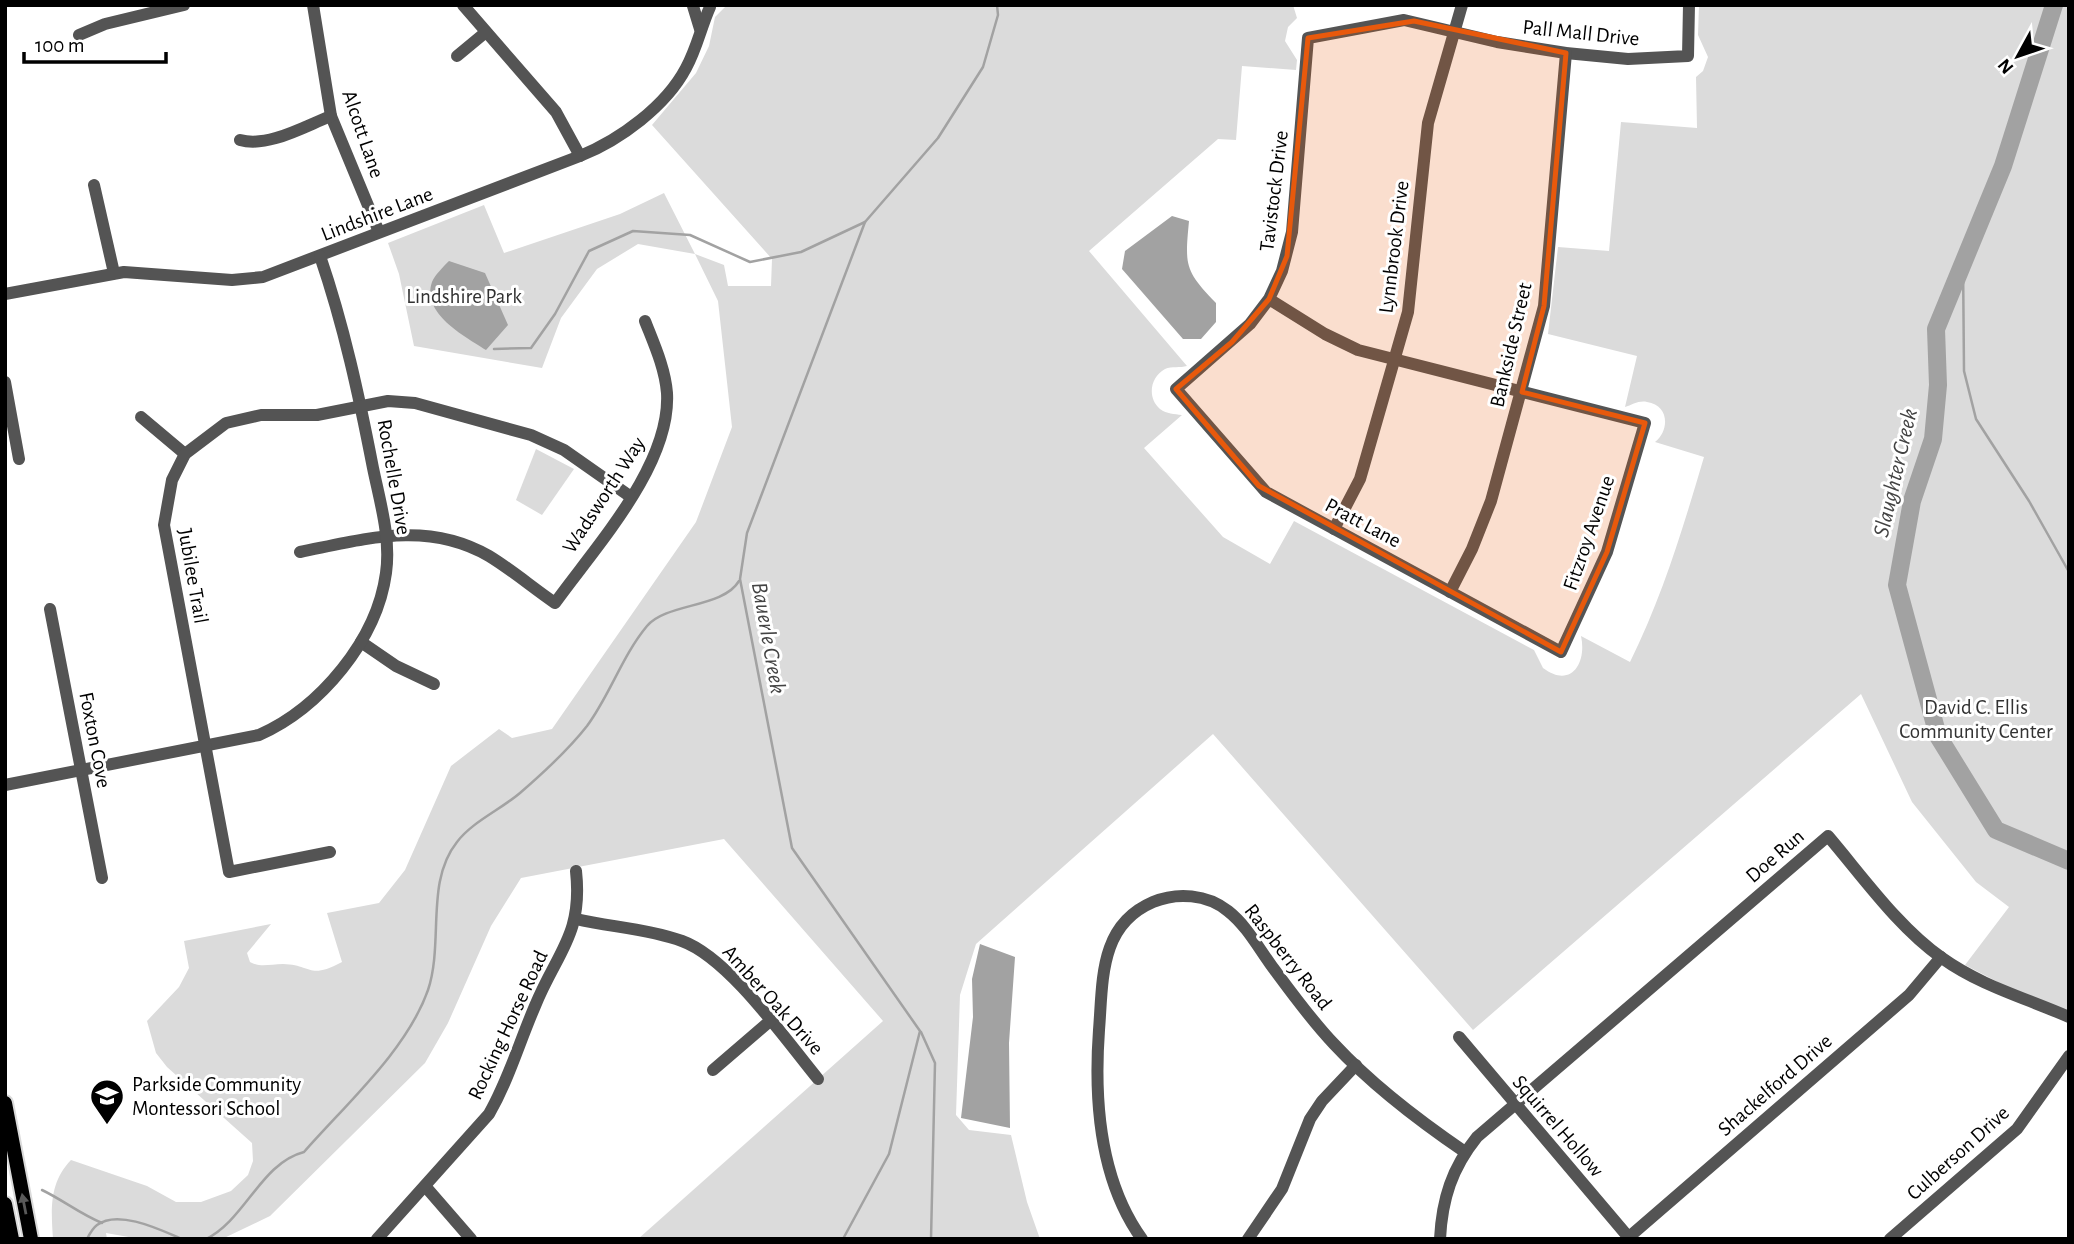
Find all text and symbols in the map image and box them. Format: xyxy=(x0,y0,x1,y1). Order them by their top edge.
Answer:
street label: Pall Mall Drive xyxy=(1521,16,1641,50)
scale bar xyxy=(24,21,166,65)
north arrow xyxy=(1983,21,2053,91)
text: 100 m xyxy=(35,35,85,56)
text: N xyxy=(1995,55,2018,77)
street label: Alcott Lane xyxy=(338,87,388,181)
street label: Tavistock Drive xyxy=(1256,129,1292,253)
street label: Lynnbrook Drive xyxy=(1375,180,1413,314)
street label: Lindshire Lane xyxy=(318,183,436,245)
street label: Bankside Street xyxy=(1486,280,1536,409)
park label: Lindshire Park xyxy=(406,286,522,307)
water label: Slaughter Creek xyxy=(1870,406,1922,539)
street label: Rochelle Drive xyxy=(373,418,415,536)
street label: Wadsworth Way xyxy=(559,433,649,557)
street label: Fitzroy Avenue xyxy=(1560,473,1618,593)
street label: Pratt Lane xyxy=(1322,494,1404,552)
street label: Jubilee Trail xyxy=(174,527,212,625)
water label: Bauerle Creek xyxy=(747,580,789,696)
street label: Foxton Cove xyxy=(75,690,115,790)
park label: David C. Ellis Community Center xyxy=(1899,697,2053,742)
street label: Doe Run xyxy=(1742,825,1808,887)
street label: Raspberry Road xyxy=(1240,900,1336,1014)
street label: Amber Oak Drive xyxy=(719,941,827,1059)
street label: Rocking Horse Road xyxy=(464,947,552,1103)
street label: Shackelford Drive xyxy=(1714,1030,1836,1140)
street label: Squirrel Hollow xyxy=(1509,1071,1607,1181)
place label: Parkside Community Montessori School xyxy=(132,1074,301,1119)
school or university icon: Parkside Community Montessori School xyxy=(88,1077,126,1126)
street label: Culberson Drive xyxy=(1903,1102,2013,1204)
one-way arrow xyxy=(19,1193,30,1215)

